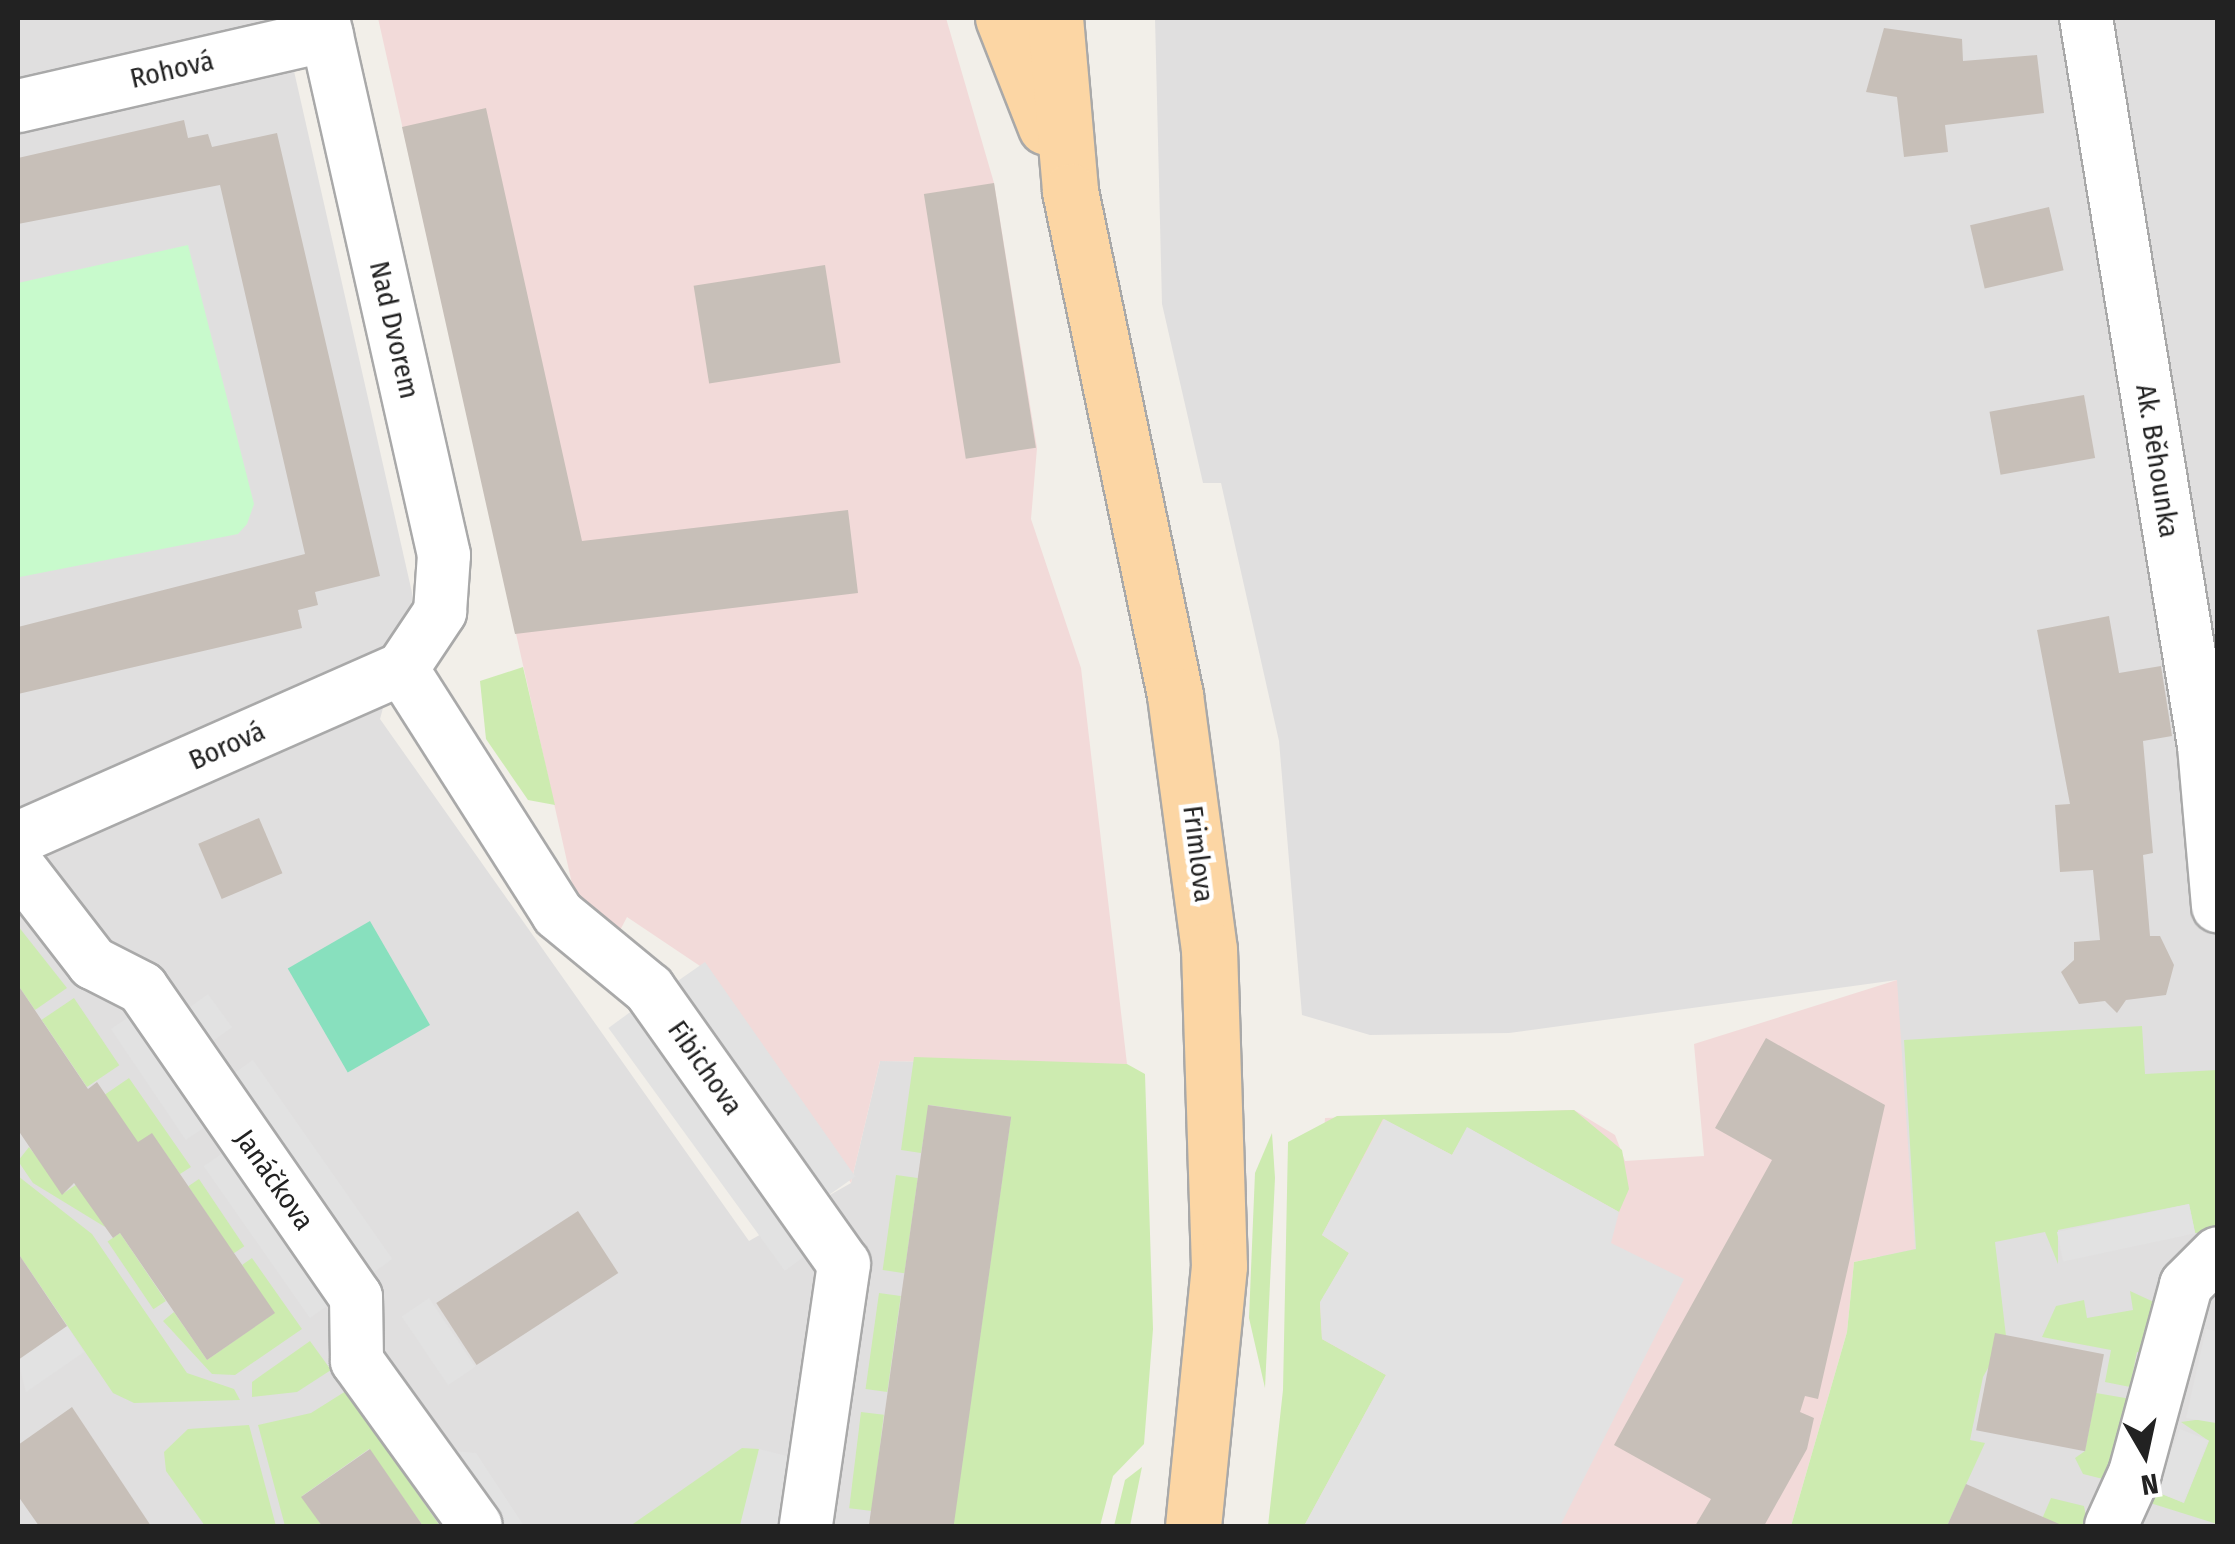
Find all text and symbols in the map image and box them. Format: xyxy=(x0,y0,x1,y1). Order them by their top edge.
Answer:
street label: Rohová xyxy=(127,44,217,96)
street label: Nad Dvorem xyxy=(362,258,426,402)
street label: Ak. Běhounka xyxy=(2128,382,2186,540)
street label: Borová xyxy=(184,714,270,778)
street label: Frimlova xyxy=(1175,804,1221,904)
street label: Fibichova xyxy=(660,1014,750,1122)
street label: Janáčkova xyxy=(227,1123,321,1237)
north arrow xyxy=(2095,1404,2195,1504)
text: N xyxy=(2139,1467,2161,1502)

